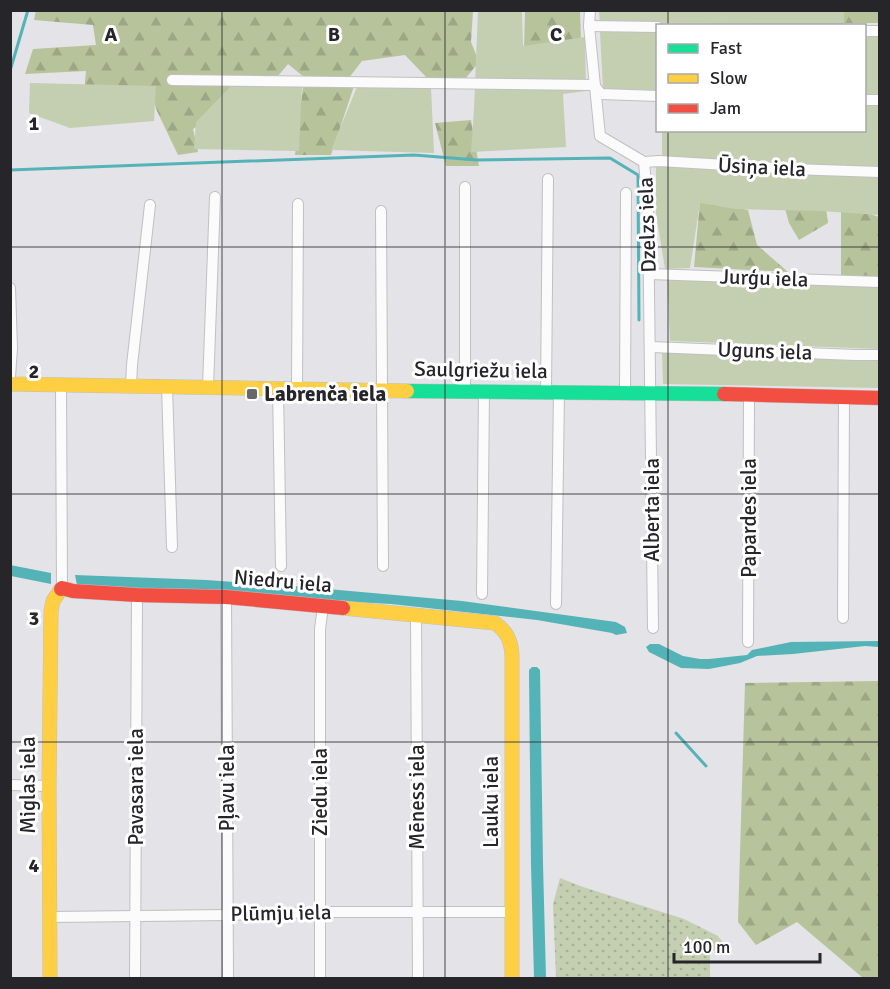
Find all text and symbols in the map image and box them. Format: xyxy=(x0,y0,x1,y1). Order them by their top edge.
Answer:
text: A xyxy=(105,22,118,47)
text: B xyxy=(328,22,340,47)
text: C xyxy=(550,22,562,47)
legend xyxy=(656,24,866,132)
text: Fast xyxy=(710,37,742,59)
text: Slow xyxy=(710,67,747,89)
text: Jam xyxy=(710,97,741,119)
text: 1 xyxy=(29,111,40,136)
street label: Ūsiņa iela xyxy=(717,152,807,182)
street label: Dzelzs iela xyxy=(632,177,662,273)
street label: Jurģu iela xyxy=(719,263,809,293)
street label: Uguns iela xyxy=(717,336,813,366)
street label: Saulgriežu iela xyxy=(414,356,548,384)
text: 2 xyxy=(29,359,39,384)
place label: Labrenča iela xyxy=(264,381,387,407)
marker: Labrenča iela xyxy=(245,387,259,401)
street label: Alberta iela xyxy=(639,458,665,562)
street label: Papardes iela xyxy=(736,458,762,578)
street label: Niedru iela xyxy=(233,564,333,598)
text: 3 xyxy=(29,606,39,631)
street label: Pavasara iela xyxy=(123,728,149,846)
street label: Miglas iela xyxy=(15,736,41,834)
street label: Pļavu iela xyxy=(214,744,240,832)
street label: Mēness iela xyxy=(404,744,430,850)
street label: Ziedu iela xyxy=(307,748,333,836)
street label: Lauku iela xyxy=(478,756,504,848)
text: 4 xyxy=(29,853,40,878)
street label: Plūmju iela xyxy=(230,899,332,927)
scale bar xyxy=(674,926,820,964)
text: 100 m xyxy=(683,936,730,958)

